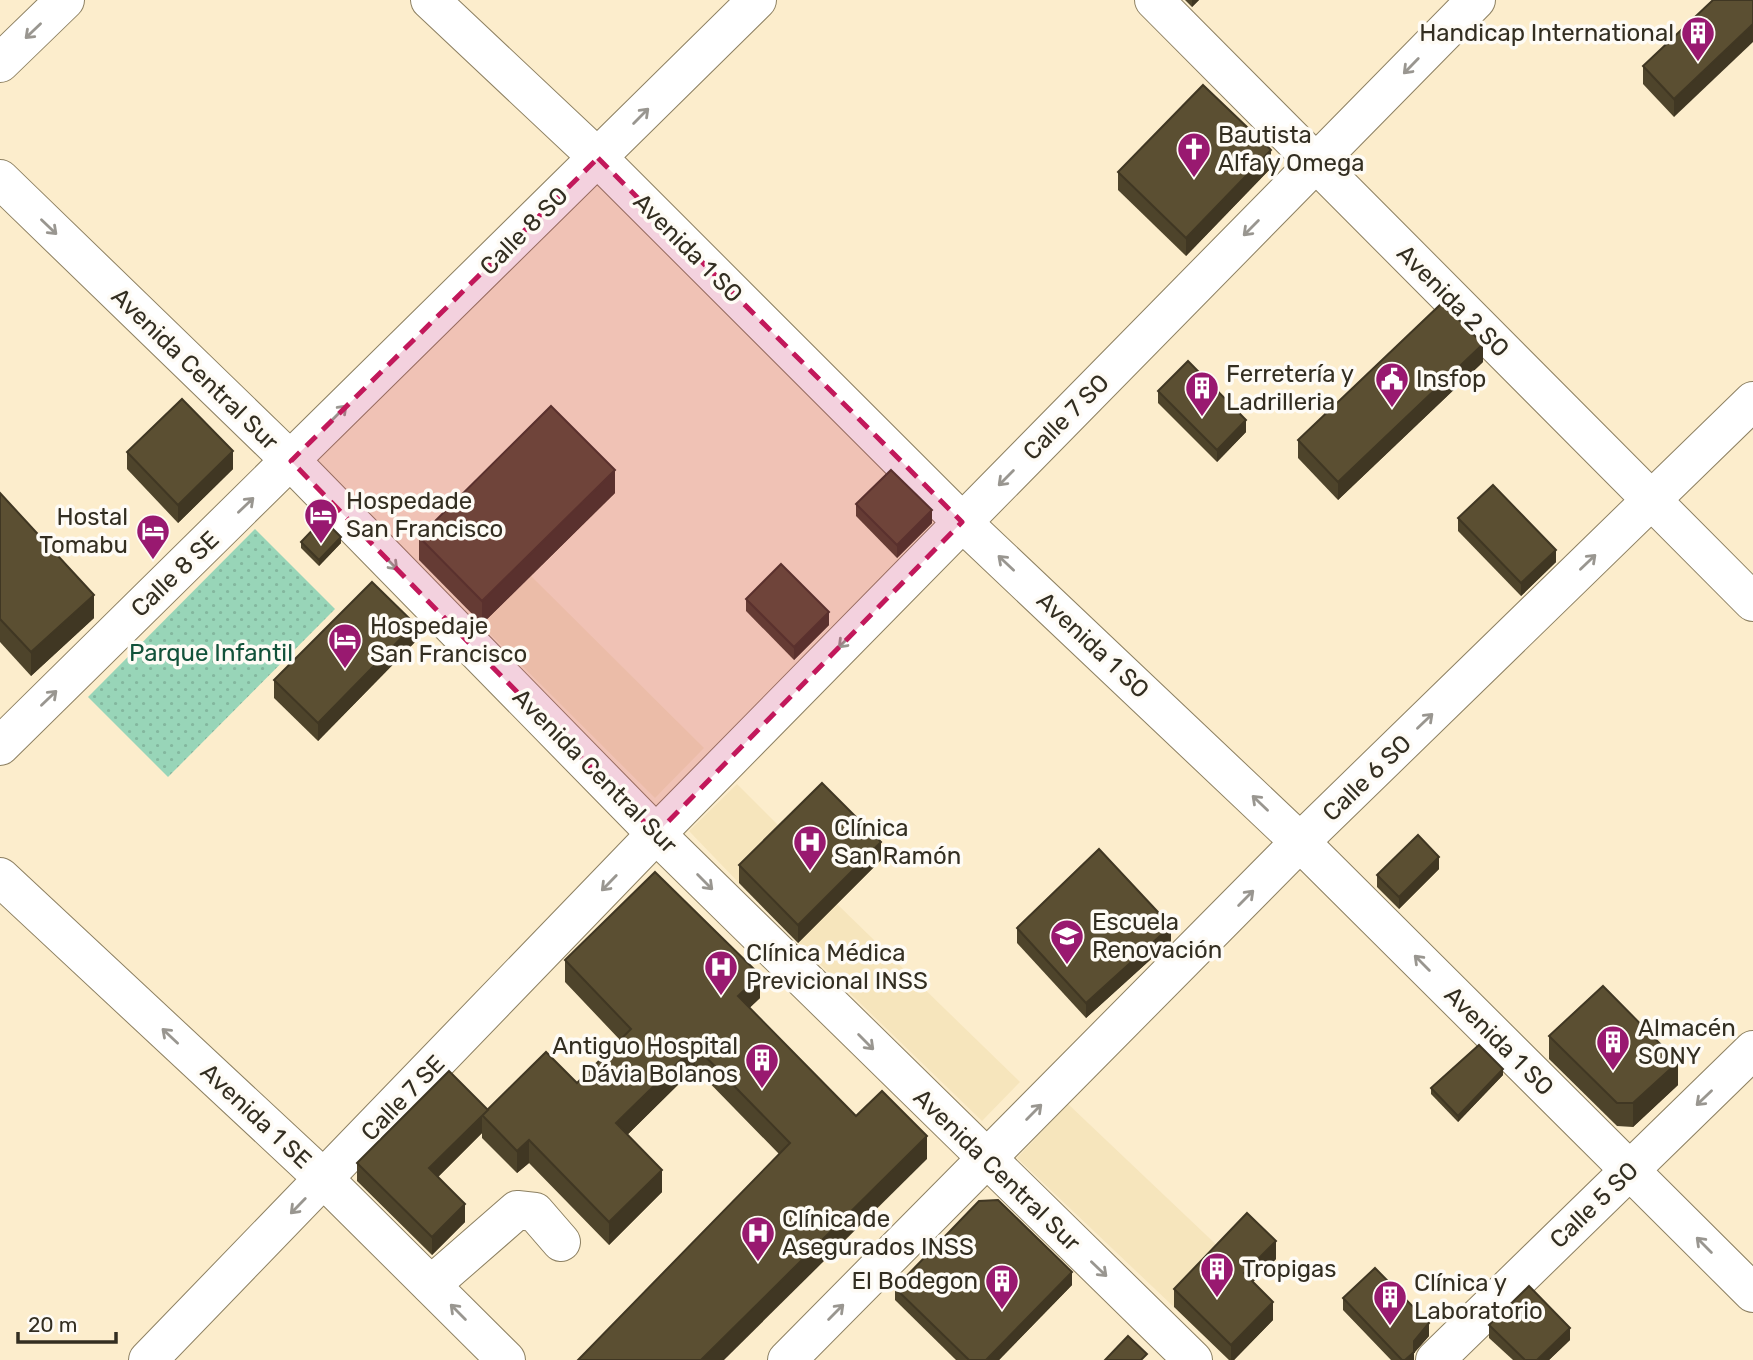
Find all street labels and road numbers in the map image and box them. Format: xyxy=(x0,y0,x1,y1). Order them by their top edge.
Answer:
street label: Calle 8 SO xyxy=(474,181,574,281)
street label: Avenida 1 SO xyxy=(628,188,748,308)
street label: Avenida 2 SO xyxy=(1391,239,1515,363)
street label: Avenida Central Sur xyxy=(106,282,284,456)
street label: Calle 7 SO xyxy=(1017,368,1115,466)
street label: Calle 8 SE xyxy=(125,525,225,623)
street label: Avenida 1 SO xyxy=(1031,586,1155,704)
street label: Avenida Central Sur xyxy=(507,683,683,859)
street label: Calle 6 SO xyxy=(1317,729,1417,827)
street label: Avenida 1 SO xyxy=(1439,981,1559,1101)
street label: Calle 7 SE xyxy=(355,1049,451,1147)
street label: Avenida 1 SE xyxy=(195,1058,317,1174)
street label: Avenida Central Sur xyxy=(908,1083,1086,1257)
street label: Calle 5 SO xyxy=(1544,1156,1644,1254)

